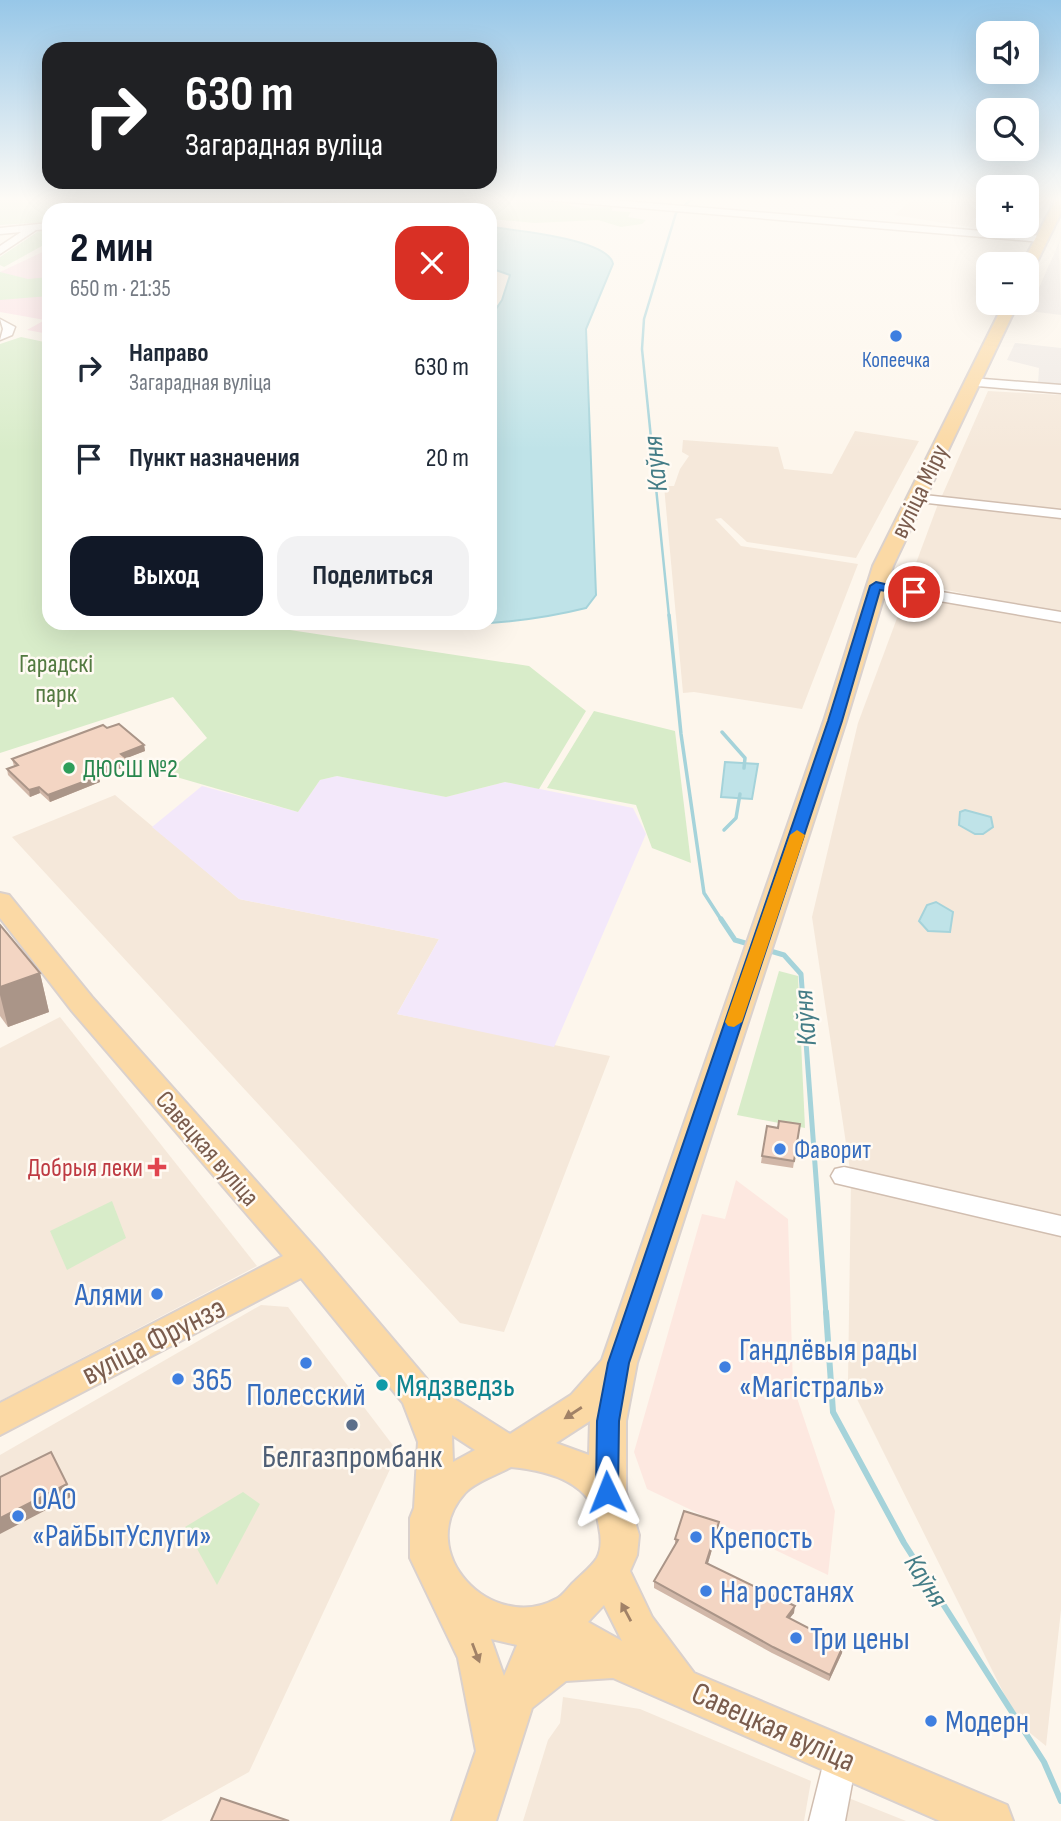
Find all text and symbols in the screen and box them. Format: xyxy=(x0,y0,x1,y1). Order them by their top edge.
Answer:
map controls xyxy=(976,21,1039,315)
button: sound xyxy=(976,21,1039,84)
text: 630 m xyxy=(185,66,294,125)
icon: right xyxy=(70,70,161,161)
button: search xyxy=(976,98,1039,161)
text: Загарадная вуліца xyxy=(185,126,383,165)
button: + xyxy=(976,175,1039,238)
text: 2 мин xyxy=(70,223,153,274)
button: close xyxy=(395,226,469,300)
button: − xyxy=(976,252,1039,315)
text: 650 m · 21:35 xyxy=(70,275,171,303)
marker: Копеечка xyxy=(888,328,904,344)
text: Направо xyxy=(129,338,208,369)
place label: Копеечка xyxy=(862,348,930,373)
icon: right xyxy=(70,349,108,387)
text: 630 m xyxy=(414,352,469,383)
text: Загарадная вуліца xyxy=(129,369,271,397)
water label: Каўня xyxy=(636,434,675,494)
icon: arrive xyxy=(70,440,108,478)
street label: вуліца Міру xyxy=(884,440,956,543)
text: Пункт назначения xyxy=(129,443,300,474)
text: 20 m xyxy=(426,443,469,474)
button: Выход xyxy=(70,536,263,616)
button: Поделиться xyxy=(277,536,469,616)
pin xyxy=(884,562,944,622)
icon: arrive xyxy=(895,573,933,611)
park label: Гарадскі парк xyxy=(19,649,93,710)
place label: ДЮСШ №2 xyxy=(83,754,178,785)
marker: ДЮСШ №2 xyxy=(61,760,77,776)
water label: Каўня xyxy=(787,988,824,1047)
street label: Савецкая вуліца xyxy=(148,1085,265,1213)
place label: Фаворит xyxy=(794,1135,871,1166)
marker: Фаворит xyxy=(772,1141,788,1157)
place label: Добрыя леки xyxy=(28,1153,143,1184)
marker: Добрыя леки xyxy=(149,1159,165,1175)
place label: Алями xyxy=(74,1276,143,1315)
marker: Алями xyxy=(149,1286,165,1302)
street label: вуліца Фрунзэ xyxy=(75,1288,232,1394)
place label: Гандлёвыя рады «Магістраль» xyxy=(739,1331,918,1407)
marker: Полесский xyxy=(298,1355,314,1371)
marker: Гандлёвыя рады «Магістраль» xyxy=(717,1359,733,1375)
place label: 365 xyxy=(192,1361,232,1400)
place label: Мядзведзь xyxy=(396,1367,515,1406)
marker: 365 xyxy=(170,1371,186,1387)
place label: Полесский xyxy=(246,1376,366,1415)
marker: Мядзведзь xyxy=(374,1377,390,1393)
one-way arrow xyxy=(564,1407,583,1420)
marker: Белгазпромбанк xyxy=(344,1417,360,1433)
place label: Белгазпромбанк xyxy=(262,1438,443,1477)
position arrow xyxy=(570,1455,644,1529)
place label: ОАО «РайБытУслуги» xyxy=(32,1480,212,1556)
marker: ОАО «РайБытУслуги» xyxy=(10,1508,26,1524)
place label: Крепость xyxy=(710,1519,813,1558)
marker: Крепость xyxy=(688,1529,704,1545)
water label: Каўня xyxy=(897,1548,955,1614)
place label: На ростанях xyxy=(720,1573,854,1612)
marker: На ростанях xyxy=(698,1583,714,1599)
one-way arrow xyxy=(620,1602,632,1622)
place label: Три цены xyxy=(810,1620,910,1659)
marker: Три цены xyxy=(788,1630,804,1646)
one-way arrow xyxy=(470,1643,481,1664)
street label: Савецкая вуліца xyxy=(685,1674,861,1781)
place label: Модерн xyxy=(945,1703,1029,1742)
marker: Модерн xyxy=(923,1713,939,1729)

